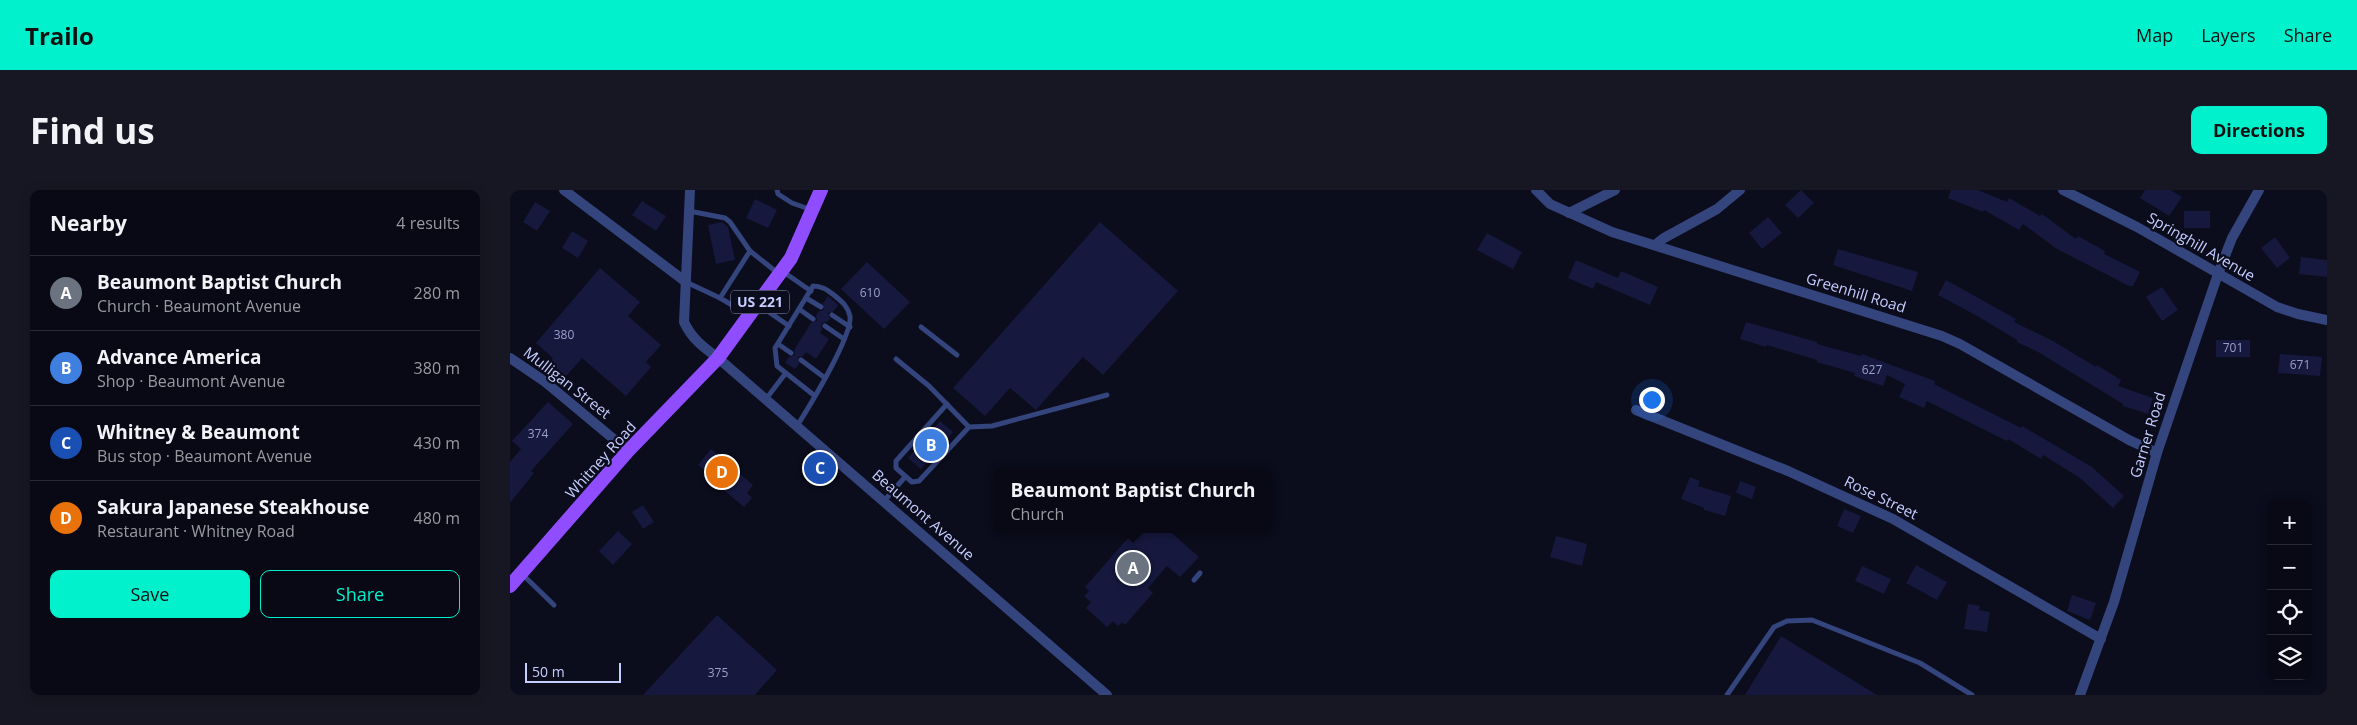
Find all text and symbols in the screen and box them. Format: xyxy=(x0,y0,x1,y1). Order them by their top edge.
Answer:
text: Trailo xyxy=(25,19,94,52)
text: Map xyxy=(2136,23,2173,47)
text: Layers xyxy=(2201,23,2256,47)
text: Share xyxy=(2284,23,2332,47)
button: Directions xyxy=(2191,106,2327,154)
text: Find us xyxy=(30,107,155,154)
street label: Springhill Avenue xyxy=(2144,207,2259,285)
text: Nearby xyxy=(50,209,127,237)
text: 4 results xyxy=(396,212,460,234)
street label: Greenhill Road xyxy=(1804,267,1909,317)
text: Beaumont Baptist Church xyxy=(97,269,342,295)
text: A xyxy=(60,282,72,304)
text: 280 m xyxy=(414,282,460,304)
house number: 610 xyxy=(860,284,880,301)
road number: US 221 xyxy=(731,290,789,314)
text: Church · Beaumont Avenue xyxy=(97,295,301,317)
house number: 380 xyxy=(554,326,574,343)
house number: 701 xyxy=(2223,339,2243,356)
street label: Mulligan Street xyxy=(520,342,615,423)
text: Advance America xyxy=(97,344,262,370)
house number: 671 xyxy=(2290,356,2310,373)
text: B xyxy=(61,357,71,379)
text: 380 m xyxy=(414,357,460,379)
house number: 627 xyxy=(1862,361,1882,378)
text: Shop · Beaumont Avenue xyxy=(97,370,285,392)
your location xyxy=(1639,387,1665,413)
street label: Garner Road xyxy=(2124,389,2170,480)
street label: Whitney Road xyxy=(560,417,640,502)
text: Whitney & Beaumont xyxy=(97,419,300,445)
house number: 374 xyxy=(528,425,548,442)
pin: B xyxy=(915,426,947,464)
text: C xyxy=(61,432,71,454)
text: 430 m xyxy=(414,432,460,454)
text: Bus stop · Beaumont Avenue xyxy=(97,445,312,467)
pin: C xyxy=(804,449,836,487)
pin: D xyxy=(706,453,738,491)
street label: Beaumont Avenue xyxy=(868,464,979,564)
popup xyxy=(994,468,1272,533)
street label: Rose Street xyxy=(1841,471,1922,524)
text: Beaumont Baptist Church xyxy=(1011,477,1255,503)
text: Sakura Japanese Steakhouse xyxy=(97,494,369,520)
map controls xyxy=(2267,500,2312,680)
button: + xyxy=(2267,500,2312,545)
text: Church xyxy=(1011,503,1064,525)
text: D xyxy=(60,507,72,529)
text: 480 m xyxy=(414,507,460,529)
text: Restaurant · Whitney Road xyxy=(97,520,295,542)
button: − xyxy=(2267,545,2312,590)
pin: A xyxy=(1117,549,1149,587)
button: Save xyxy=(50,570,250,618)
button: Share xyxy=(260,570,460,618)
button: locate xyxy=(2267,590,2312,635)
button: layers xyxy=(2267,635,2312,680)
scale bar xyxy=(525,660,621,683)
text: 50 m xyxy=(532,662,565,681)
house number: 375 xyxy=(708,664,728,681)

